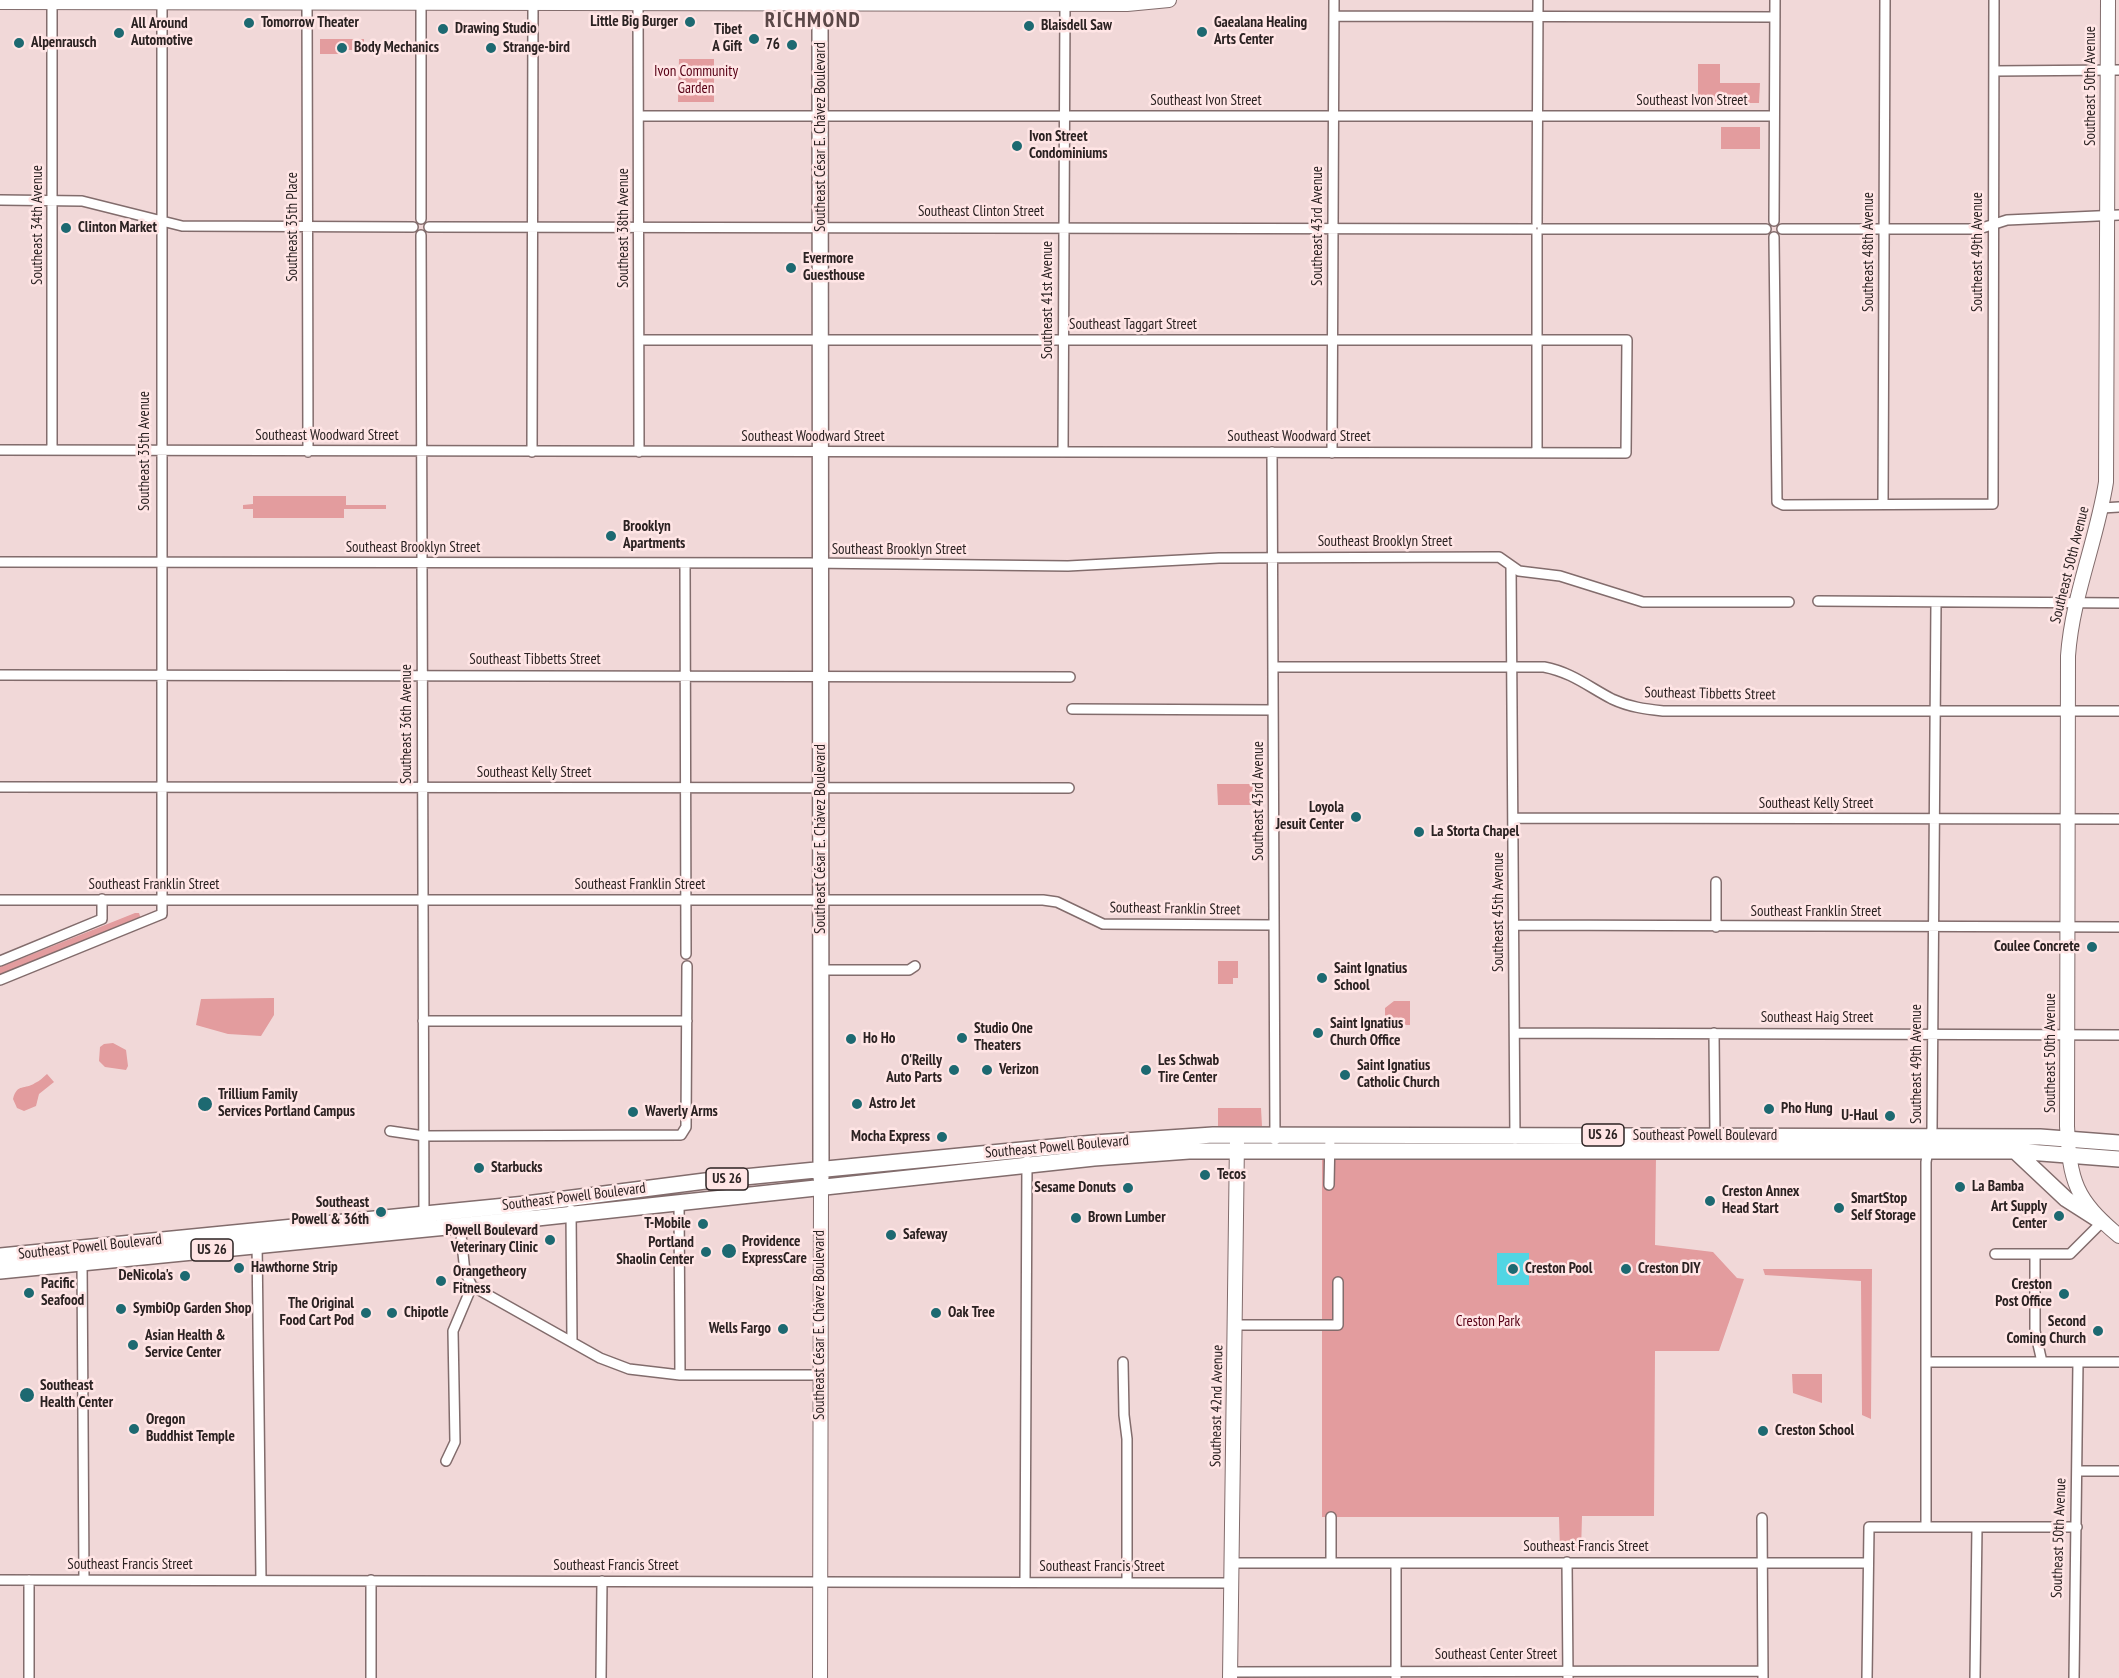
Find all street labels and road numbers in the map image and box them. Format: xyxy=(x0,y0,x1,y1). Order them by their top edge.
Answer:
street label: Southeast 50th Avenue xyxy=(2082,26,2100,146)
street label: Southeast César E. Chávez Boulevard xyxy=(812,42,830,232)
street label: Southeast Ivon Street xyxy=(1150,92,1262,110)
street label: Southeast Ivon Street xyxy=(1636,92,1748,110)
street label: Southeast 34th Avenue xyxy=(29,165,47,285)
street label: Southeast 43rd Avenue xyxy=(1309,166,1327,286)
street label: Southeast 38th Avenue xyxy=(615,168,633,288)
street label: Southeast 35th Place xyxy=(284,172,302,282)
street label: Southeast 48th Avenue xyxy=(1860,192,1878,312)
street label: Southeast 49th Avenue xyxy=(1969,192,1987,312)
street label: Southeast Clinton Street xyxy=(918,203,1044,221)
street label: Southeast 41st Avenue xyxy=(1039,241,1057,359)
street label: Southeast Taggart Street xyxy=(1069,316,1197,334)
street label: Southeast 35th Avenue xyxy=(136,391,154,511)
street label: Southeast Woodward Street xyxy=(255,427,399,445)
street label: Southeast Woodward Street xyxy=(741,428,885,446)
street label: Southeast Woodward Street xyxy=(1227,428,1371,446)
street label: Southeast 50th Avenue xyxy=(2047,505,2093,625)
street label: Southeast Brooklyn Street xyxy=(1318,533,1452,551)
street label: Southeast Brooklyn Street xyxy=(346,539,480,557)
street label: Southeast Brooklyn Street xyxy=(832,541,966,559)
street label: Southeast Tibbetts Street xyxy=(469,651,601,669)
street label: Southeast 36th Avenue xyxy=(398,664,416,784)
street label: Southeast Tibbetts Street xyxy=(1644,684,1776,704)
street label: Southeast 43rd Avenue xyxy=(1250,741,1268,861)
street label: Southeast César E. Chávez Boulevard xyxy=(812,744,830,934)
street label: Southeast Kelly Street xyxy=(477,764,591,782)
street label: Southeast Kelly Street xyxy=(1759,795,1873,813)
street label: Southeast 45th Avenue xyxy=(1490,852,1508,972)
street label: Southeast Franklin Street xyxy=(89,876,219,894)
street label: Southeast Franklin Street xyxy=(575,876,705,894)
street label: Southeast Franklin Street xyxy=(1109,899,1241,919)
street label: Southeast Franklin Street xyxy=(1751,903,1881,921)
street label: Southeast 50th Avenue xyxy=(2042,993,2060,1113)
street label: Southeast 49th Avenue xyxy=(1908,1004,1926,1124)
street label: Southeast Haig Street xyxy=(1761,1009,1873,1027)
road number: US 26 xyxy=(1582,1124,1624,1146)
street label: Southeast Powell Boulevard xyxy=(1633,1127,1777,1145)
street label: Southeast Powell Boulevard xyxy=(984,1132,1130,1162)
road number: US 26 xyxy=(706,1168,748,1190)
street label: Southeast Powell Boulevard xyxy=(501,1179,647,1215)
street label: Southeast César E. Chávez Boulevard xyxy=(811,1230,829,1420)
street label: Southeast Powell Boulevard xyxy=(17,1231,163,1263)
road number: US 26 xyxy=(191,1239,233,1261)
street label: Southeast 42nd Avenue xyxy=(1207,1345,1227,1467)
street label: Southeast 50th Avenue xyxy=(2048,1478,2070,1598)
street label: Southeast Francis Street xyxy=(1523,1538,1649,1556)
street label: Southeast Francis Street xyxy=(67,1556,193,1574)
street label: Southeast Francis Street xyxy=(553,1557,679,1575)
street label: Southeast Francis Street xyxy=(1039,1558,1165,1576)
street label: Southeast Center Street xyxy=(1435,1646,1557,1664)

